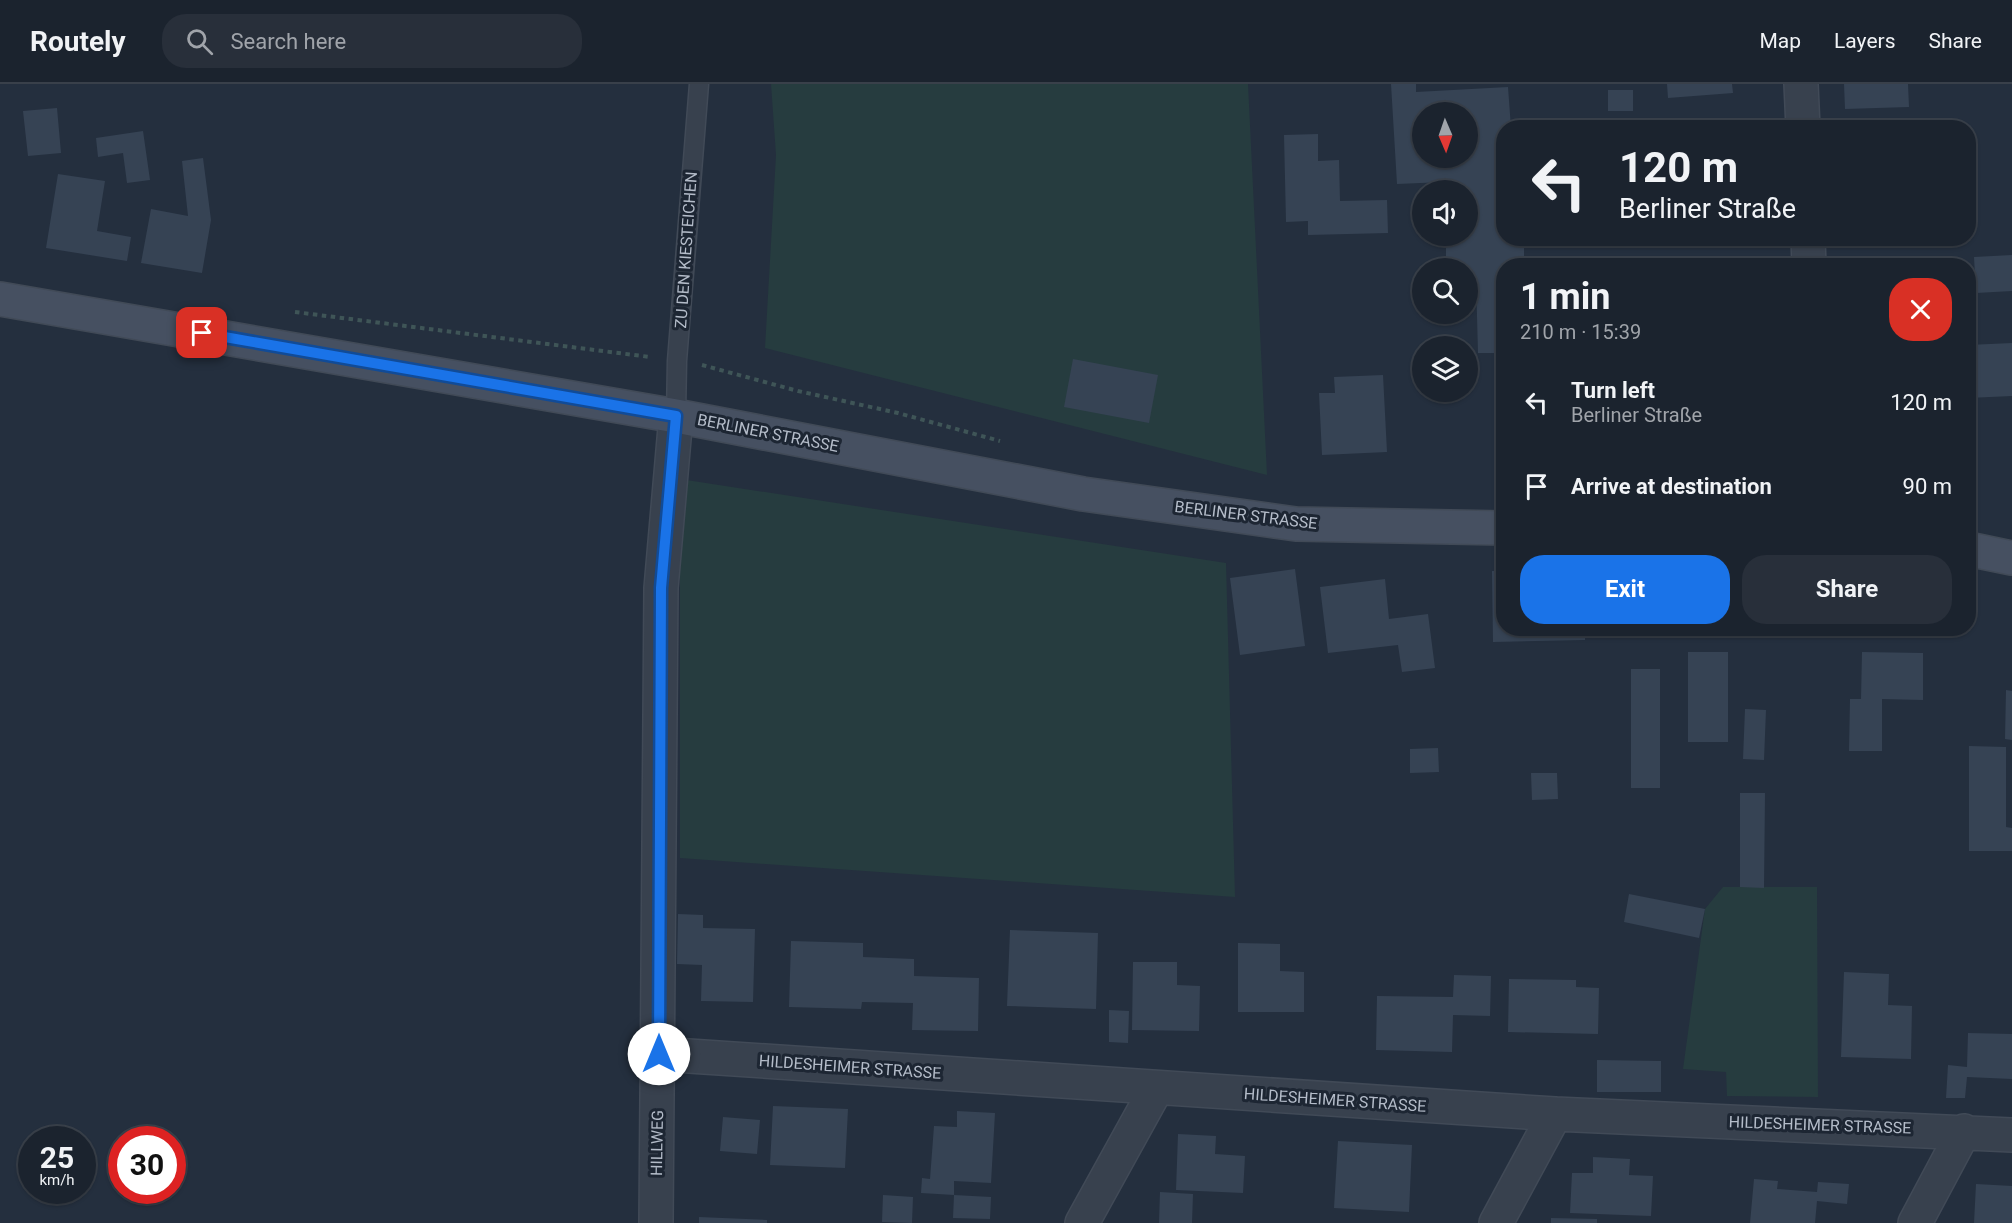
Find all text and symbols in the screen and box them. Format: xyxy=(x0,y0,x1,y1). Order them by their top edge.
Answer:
search box xyxy=(162,14,582,68)
text: Routely xyxy=(30,25,126,58)
icon: search xyxy=(183,25,216,58)
text: Search here xyxy=(231,29,346,54)
text: Map xyxy=(1759,29,1801,53)
text: Layers xyxy=(1834,29,1895,53)
text: Share xyxy=(1928,29,1982,53)
north arrow xyxy=(1412,102,1478,168)
map controls xyxy=(1412,102,1478,402)
text: 120 m xyxy=(1619,143,1738,192)
icon: left xyxy=(1520,144,1598,222)
street label: ZU DEN KIESTEICHEN xyxy=(671,171,701,329)
button: sound xyxy=(1412,180,1478,246)
text: Berliner Straße xyxy=(1619,193,1796,225)
button: search xyxy=(1412,258,1478,324)
text: 1 min xyxy=(1520,276,1611,318)
button: close xyxy=(1889,278,1952,341)
pin xyxy=(176,307,227,358)
icon: arrive xyxy=(185,316,218,349)
text: 210 m · 15:39 xyxy=(1520,320,1641,344)
button: layers xyxy=(1412,336,1478,402)
text: Turn left xyxy=(1571,378,1655,403)
icon: left xyxy=(1520,386,1553,419)
text: 120 m xyxy=(1890,390,1952,415)
text: Berliner Straße xyxy=(1571,403,1702,427)
street label: BERLINER STRASSE xyxy=(696,410,840,456)
icon: arrive xyxy=(1520,470,1553,503)
text: Arrive at destination xyxy=(1571,474,1772,499)
text: 90 m xyxy=(1903,474,1952,499)
street label: BERLINER STRASSE xyxy=(1174,497,1318,533)
button: Exit xyxy=(1520,555,1730,624)
button: Share xyxy=(1742,555,1952,624)
position arrow xyxy=(627,1022,691,1086)
street label: HILDESHEIMER STRASSE xyxy=(758,1051,942,1083)
street label: HILDESHEIMER STRASSE xyxy=(1243,1084,1427,1116)
street label: HILLWEG xyxy=(647,1110,667,1176)
street label: HILDESHEIMER STRASSE xyxy=(1728,1112,1912,1138)
speed limit sign: 30 xyxy=(108,1126,186,1204)
text: 25 xyxy=(40,1140,74,1175)
text: km/h xyxy=(39,1171,75,1189)

